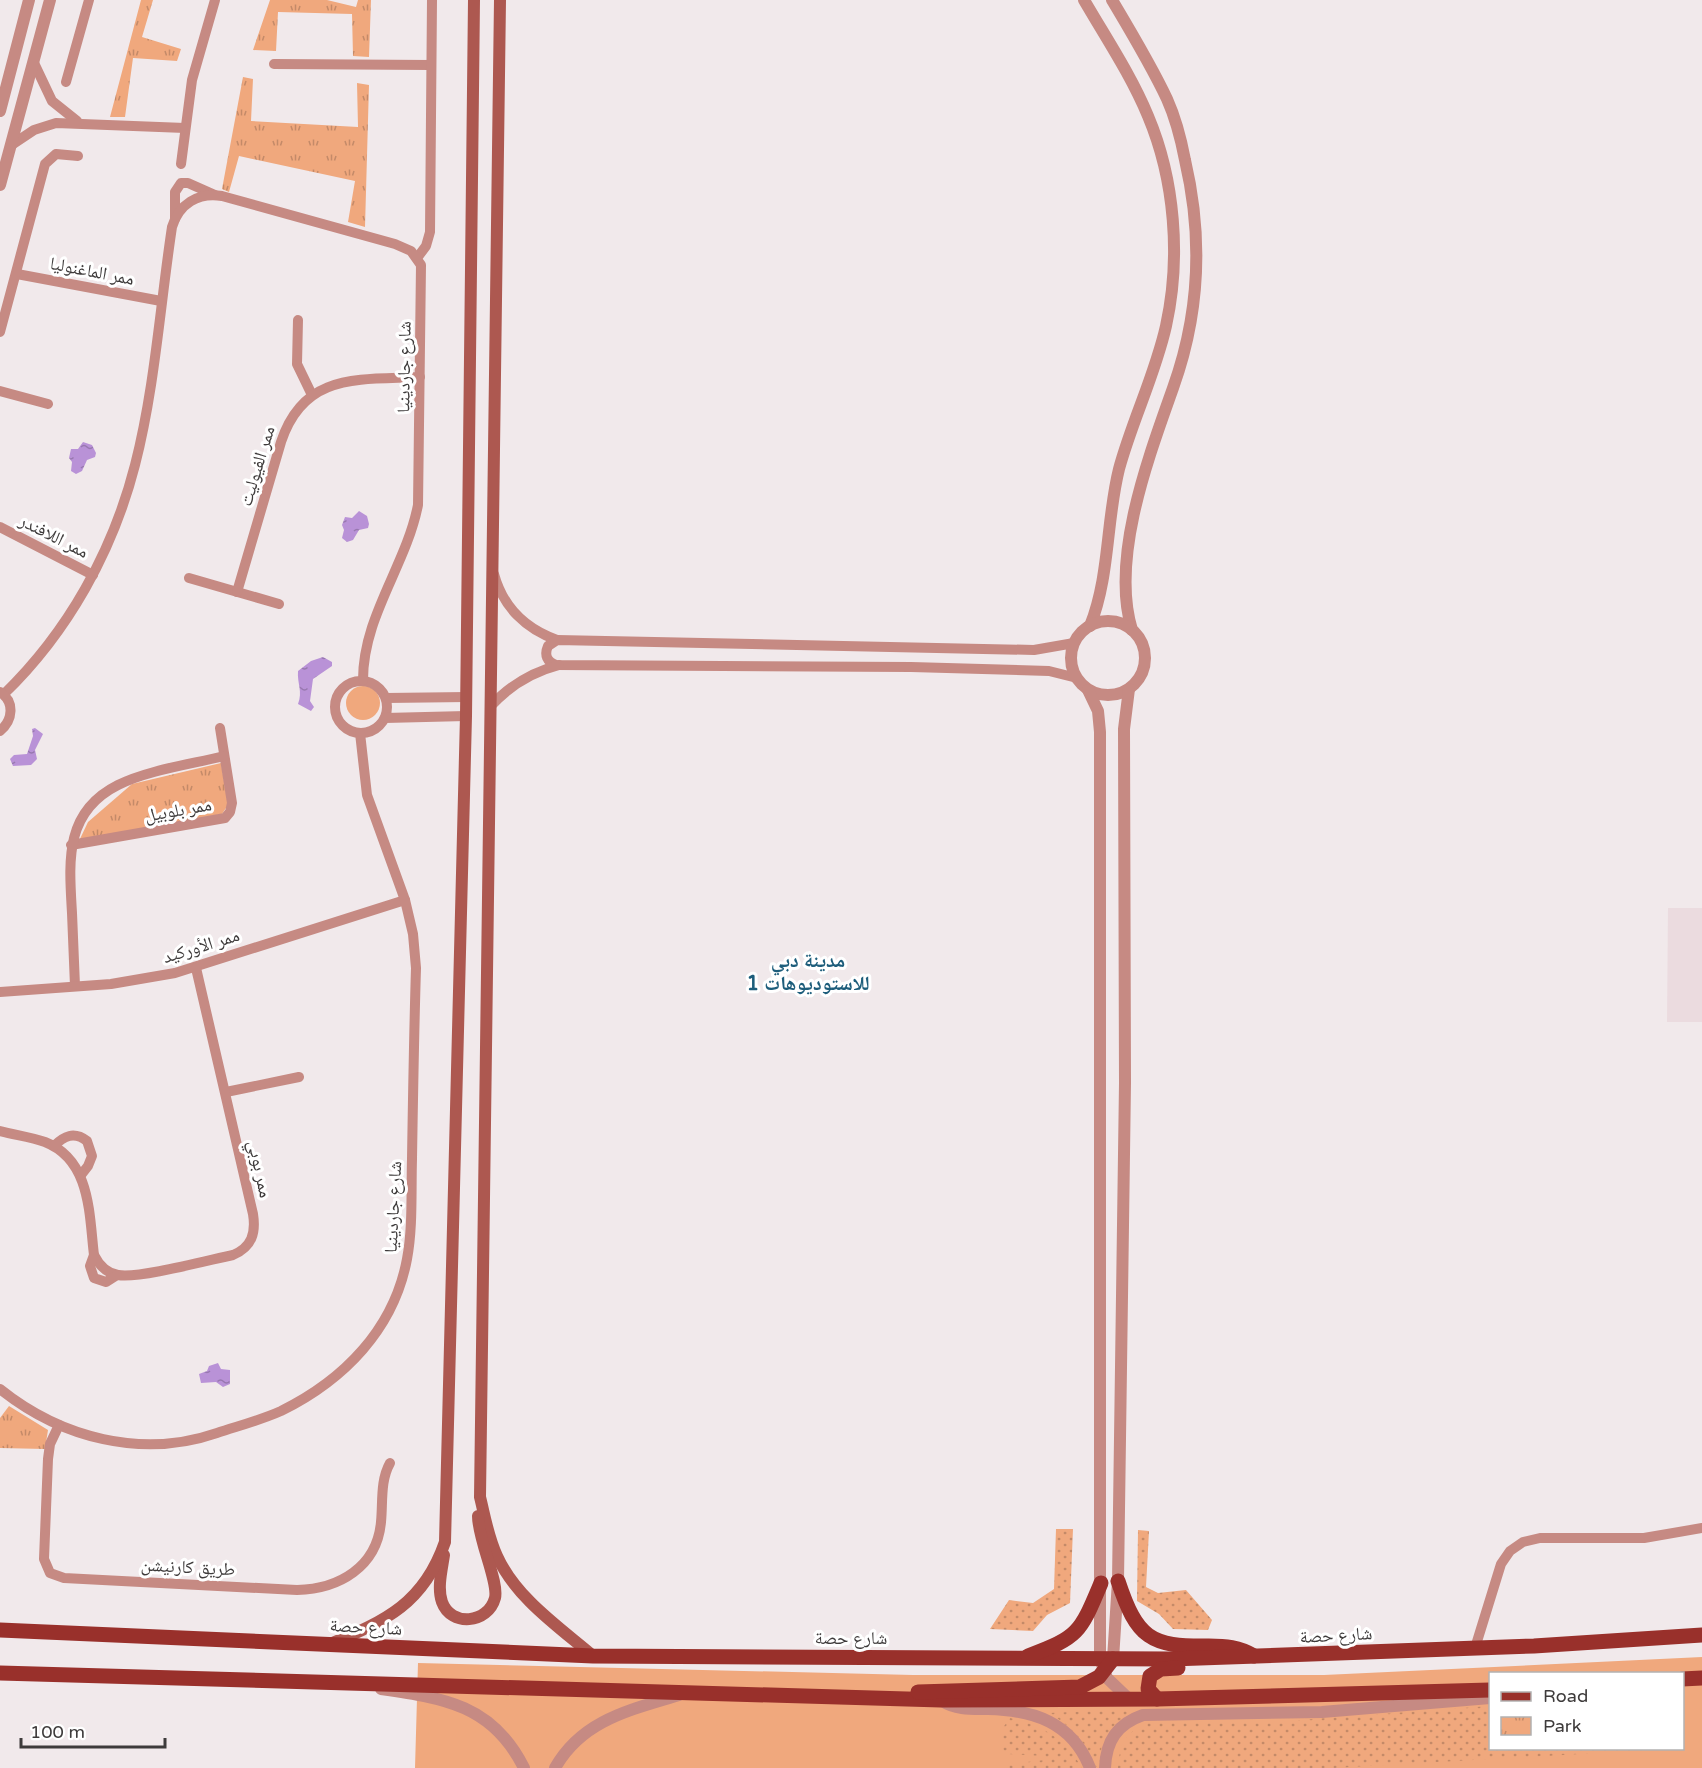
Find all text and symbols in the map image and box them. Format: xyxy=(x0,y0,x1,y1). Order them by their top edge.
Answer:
street label: ممر الماغنوليا xyxy=(48,252,136,290)
street label: شارع جاردينيا xyxy=(392,321,416,413)
street label: ممر الفيوليت xyxy=(234,423,280,509)
street label: ممر اللافندر xyxy=(15,509,92,563)
street label: ممر بلوبيل xyxy=(143,793,213,827)
street label: ممر الأوركيد xyxy=(160,924,242,968)
district label: مدينة دبي للاستوديوهات 1 xyxy=(746,949,870,996)
street label: ممر بوبي xyxy=(240,1138,277,1201)
street label: شارع جاردينيا xyxy=(380,1161,406,1253)
street label: طريق كارنيشن xyxy=(140,1554,236,1580)
street label: شارع حصة xyxy=(329,1614,403,1640)
street label: شارع حصة xyxy=(1299,1622,1373,1648)
street label: شارع حصة xyxy=(815,1627,887,1649)
legend xyxy=(1489,1672,1684,1750)
text: Road xyxy=(1543,1685,1588,1707)
scale bar xyxy=(21,1711,165,1749)
text: Park xyxy=(1543,1715,1582,1737)
text: 100 m xyxy=(30,1721,85,1743)

